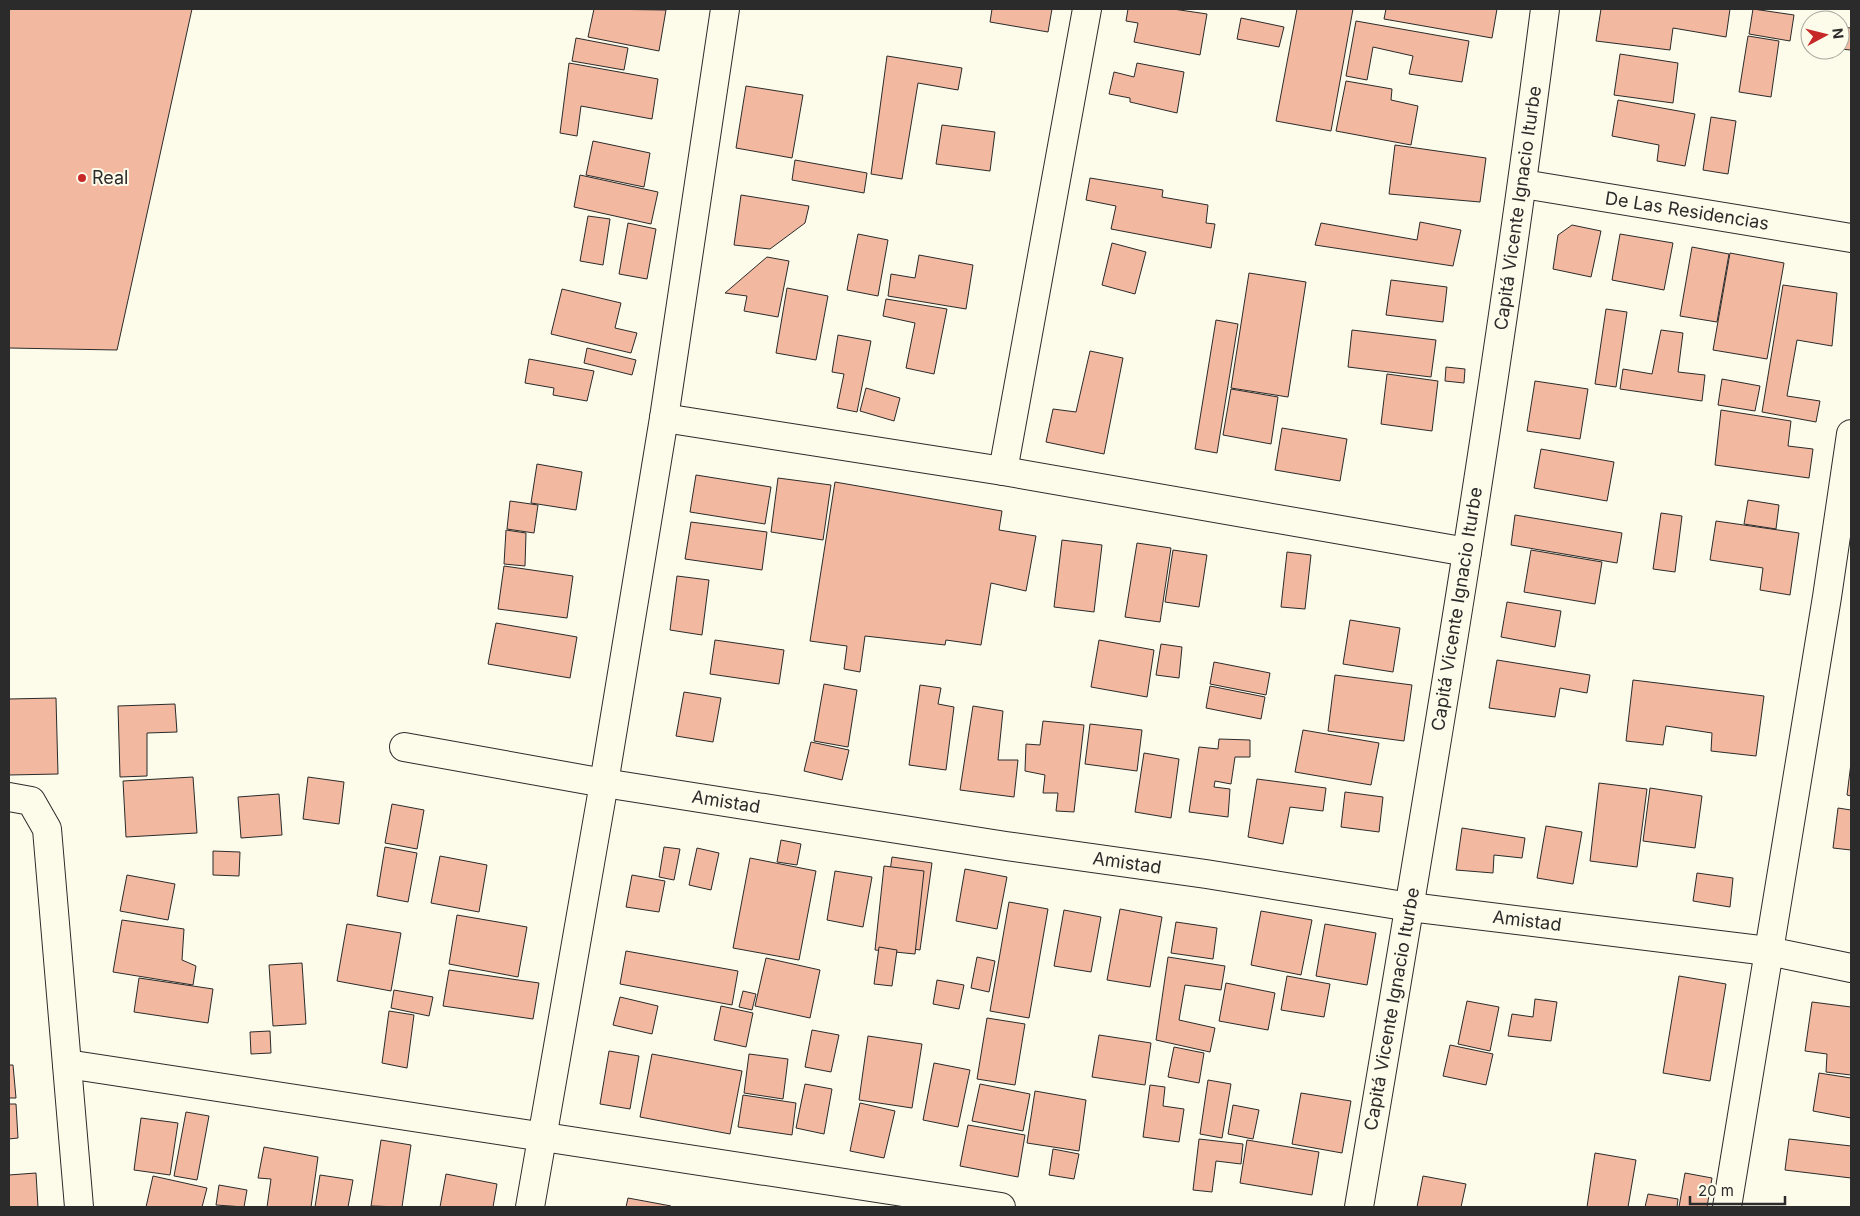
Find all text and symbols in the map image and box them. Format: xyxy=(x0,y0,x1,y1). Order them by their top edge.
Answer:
north arrow xyxy=(1800,10,1850,60)
text: N xyxy=(1829,27,1847,40)
street label: Capitá Vicente Ignacio Iturbe xyxy=(1490,84,1545,331)
place label: Real xyxy=(92,167,128,188)
marker: Real xyxy=(76,172,88,184)
street label: De Las Residencias xyxy=(1604,187,1770,234)
street label: Capitá Vicente Ignacio Iturbe xyxy=(1427,486,1486,732)
street label: Amistad xyxy=(690,786,762,817)
street label: Amistad xyxy=(1091,847,1163,878)
street label: Capitá Vicente Ignacio Iturbe xyxy=(1360,886,1423,1132)
street label: Amistad xyxy=(1491,906,1563,935)
scale bar xyxy=(1690,1174,1785,1206)
text: 20 m xyxy=(1698,1181,1734,1200)

